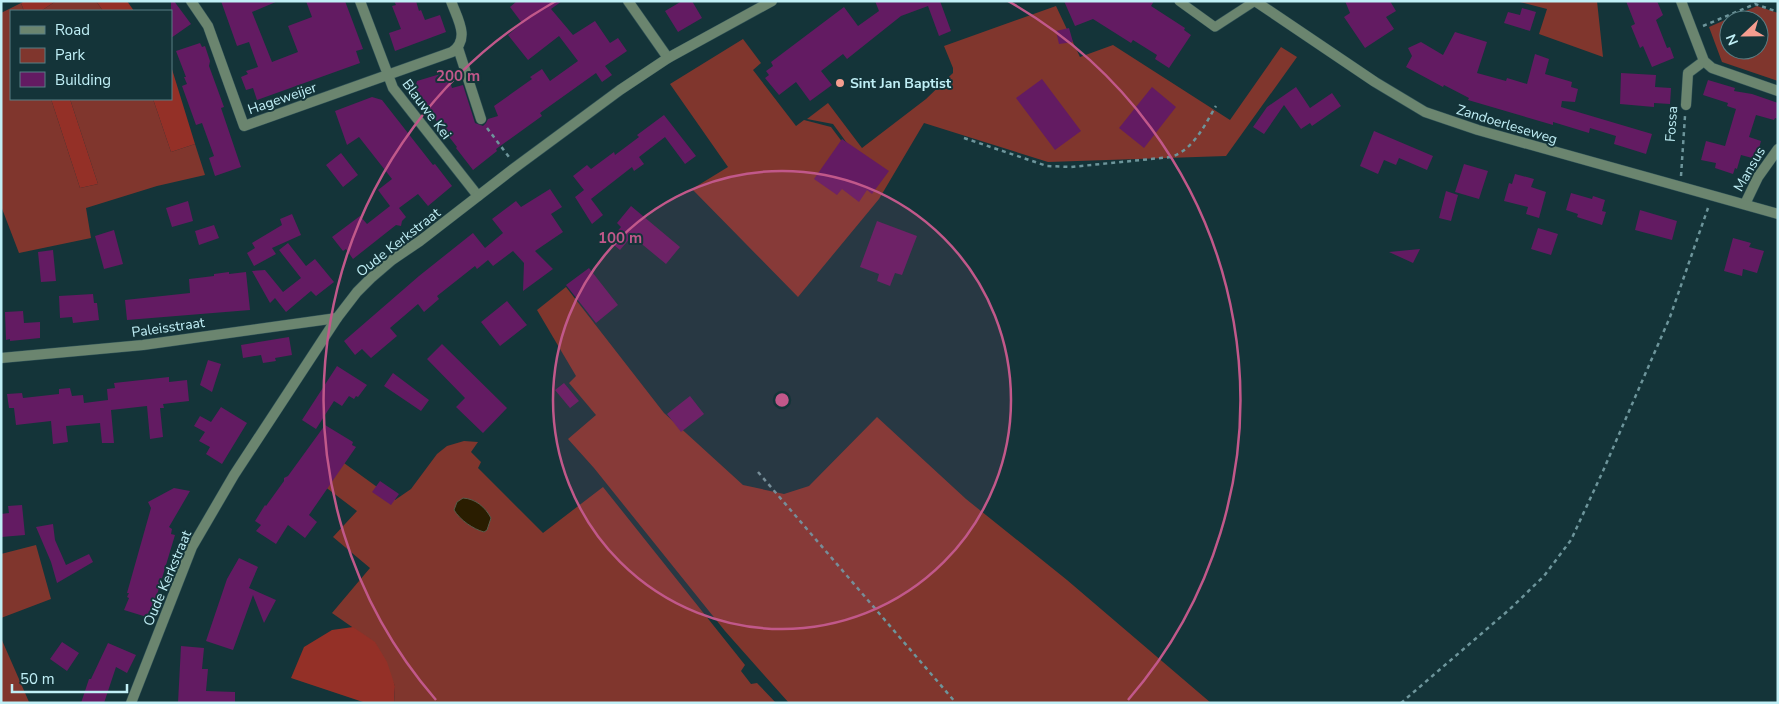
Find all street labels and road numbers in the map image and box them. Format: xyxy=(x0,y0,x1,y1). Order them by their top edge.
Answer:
street label: Blauwe Kei xyxy=(398,75,456,143)
street label: Hageweijer xyxy=(245,78,319,119)
street label: Zandoerleseweg xyxy=(1454,100,1560,149)
street label: Fossa xyxy=(1661,105,1682,143)
street label: Mansus xyxy=(1729,143,1770,195)
street label: Oude Kerkstraat xyxy=(352,203,444,281)
street label: Paleisstraat xyxy=(130,313,206,342)
street label: Oude Kerkstraat xyxy=(139,527,196,629)

